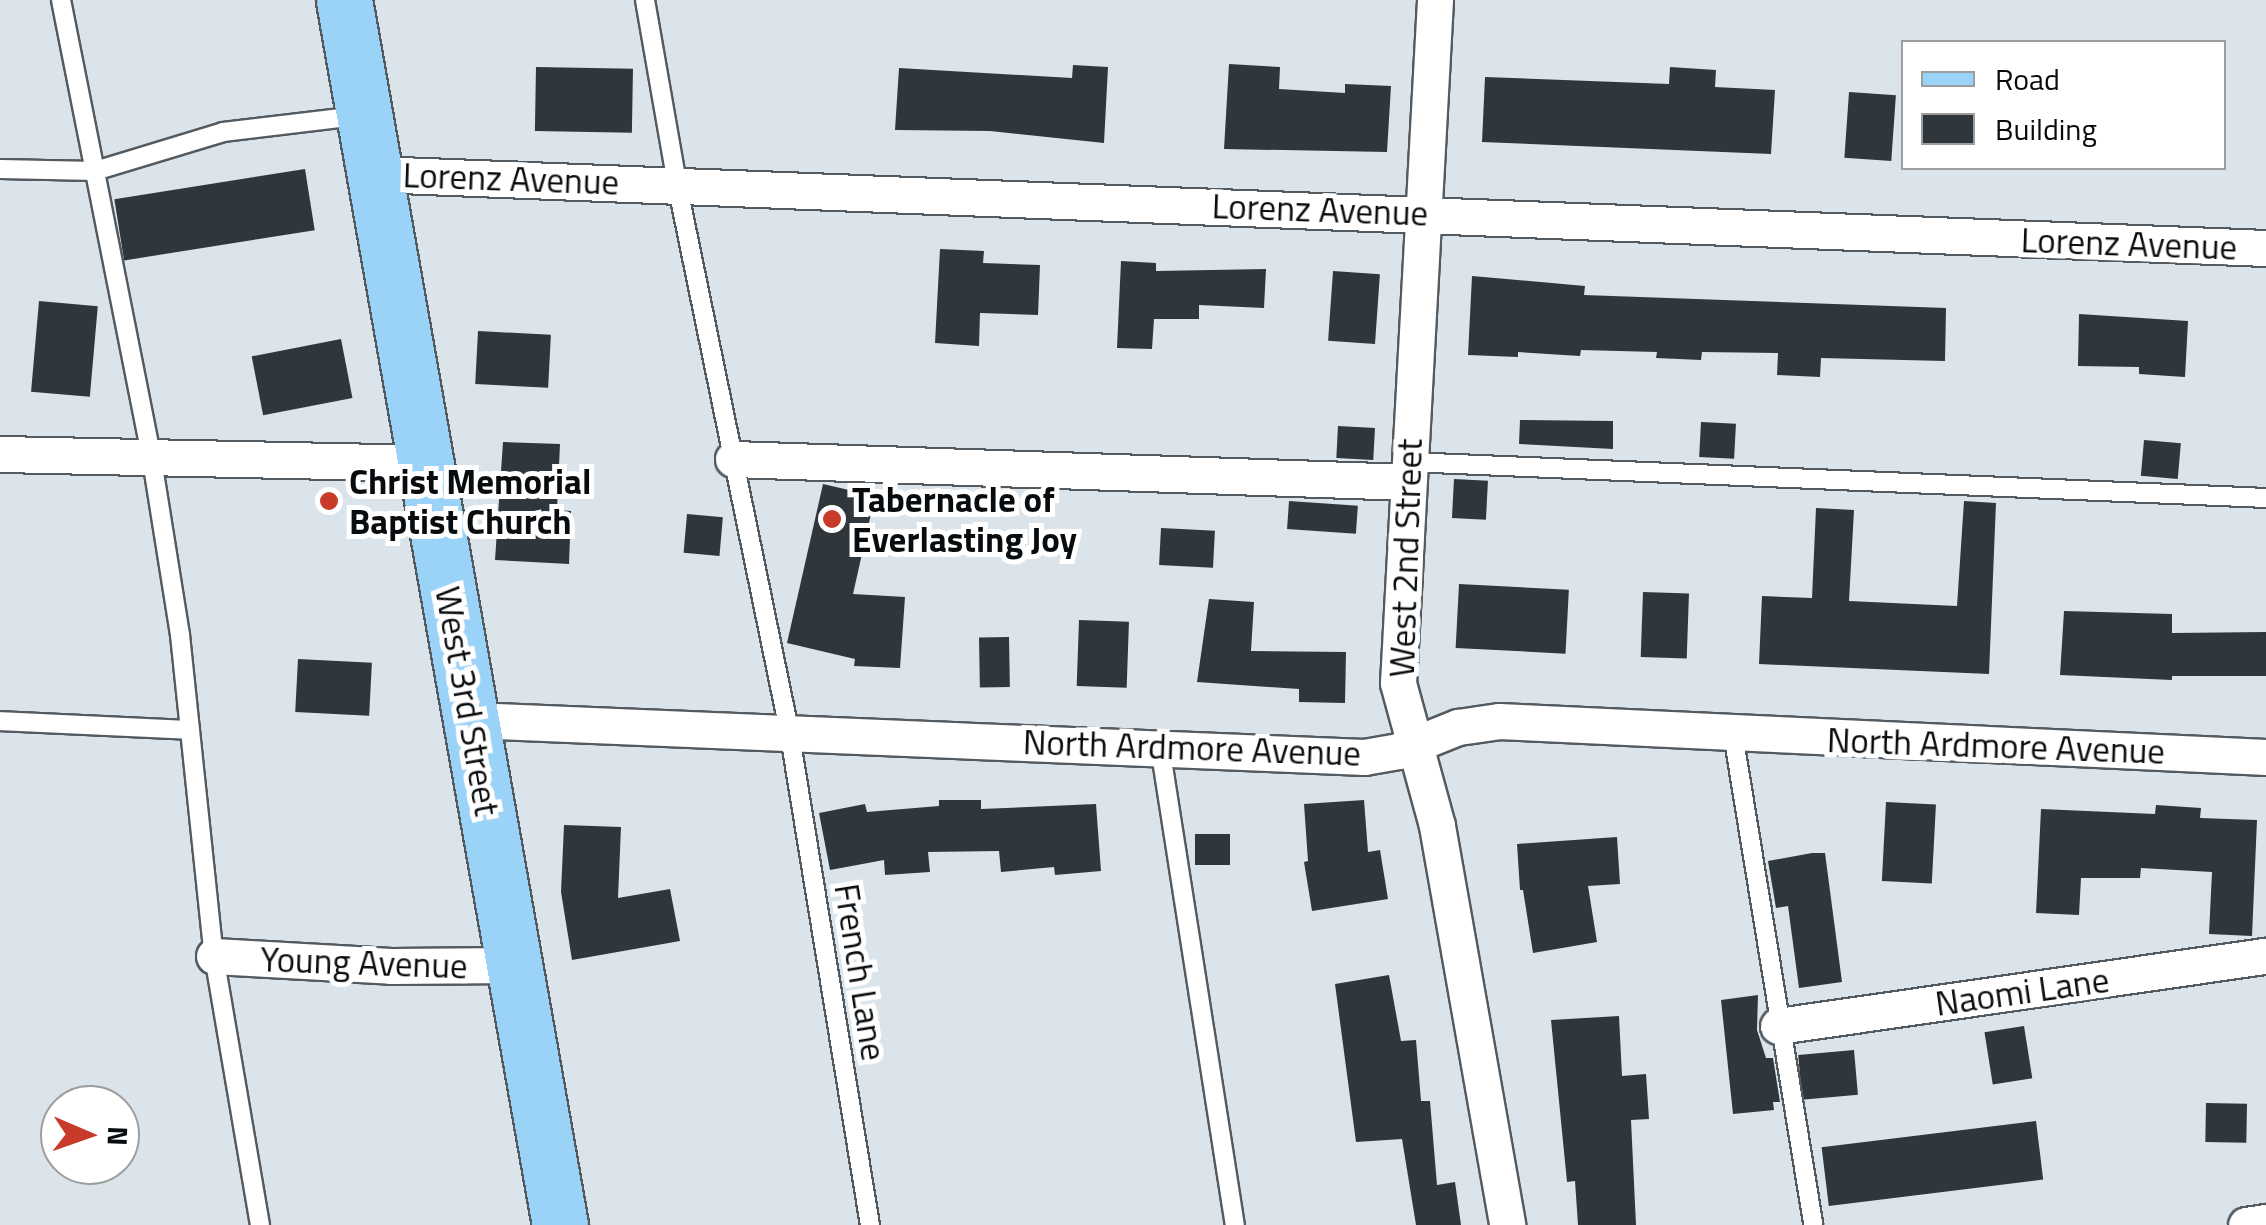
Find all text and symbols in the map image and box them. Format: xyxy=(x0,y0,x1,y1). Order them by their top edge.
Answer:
legend xyxy=(1901,40,2226,170)
text: Road xyxy=(1995,56,2060,102)
text: Building xyxy=(1995,106,2097,152)
street label: Lorenz Avenue xyxy=(402,153,620,203)
street label: Lorenz Avenue xyxy=(1211,184,1429,234)
street label: Lorenz Avenue xyxy=(2020,218,2238,268)
street label: West 2nd Street xyxy=(1380,438,1430,678)
place label: Christ Memorial Baptist Church xyxy=(349,460,591,542)
place label: Tabernacle of Everlasting Joy xyxy=(852,478,1077,560)
marker: Christ Memorial Baptist Church xyxy=(318,490,340,512)
marker: Tabernacle of Everlasting Joy xyxy=(821,508,843,530)
street label: West 3rd Street xyxy=(427,583,509,819)
street label: North Ardmore Avenue xyxy=(1826,718,2166,772)
street label: North Ardmore Avenue xyxy=(1022,720,1362,774)
street label: French Lane xyxy=(826,881,896,1063)
street label: Young Avenue xyxy=(260,937,468,987)
street label: Naomi Lane xyxy=(1932,958,2112,1024)
north arrow xyxy=(40,1085,140,1185)
text: N xyxy=(97,1126,140,1146)

